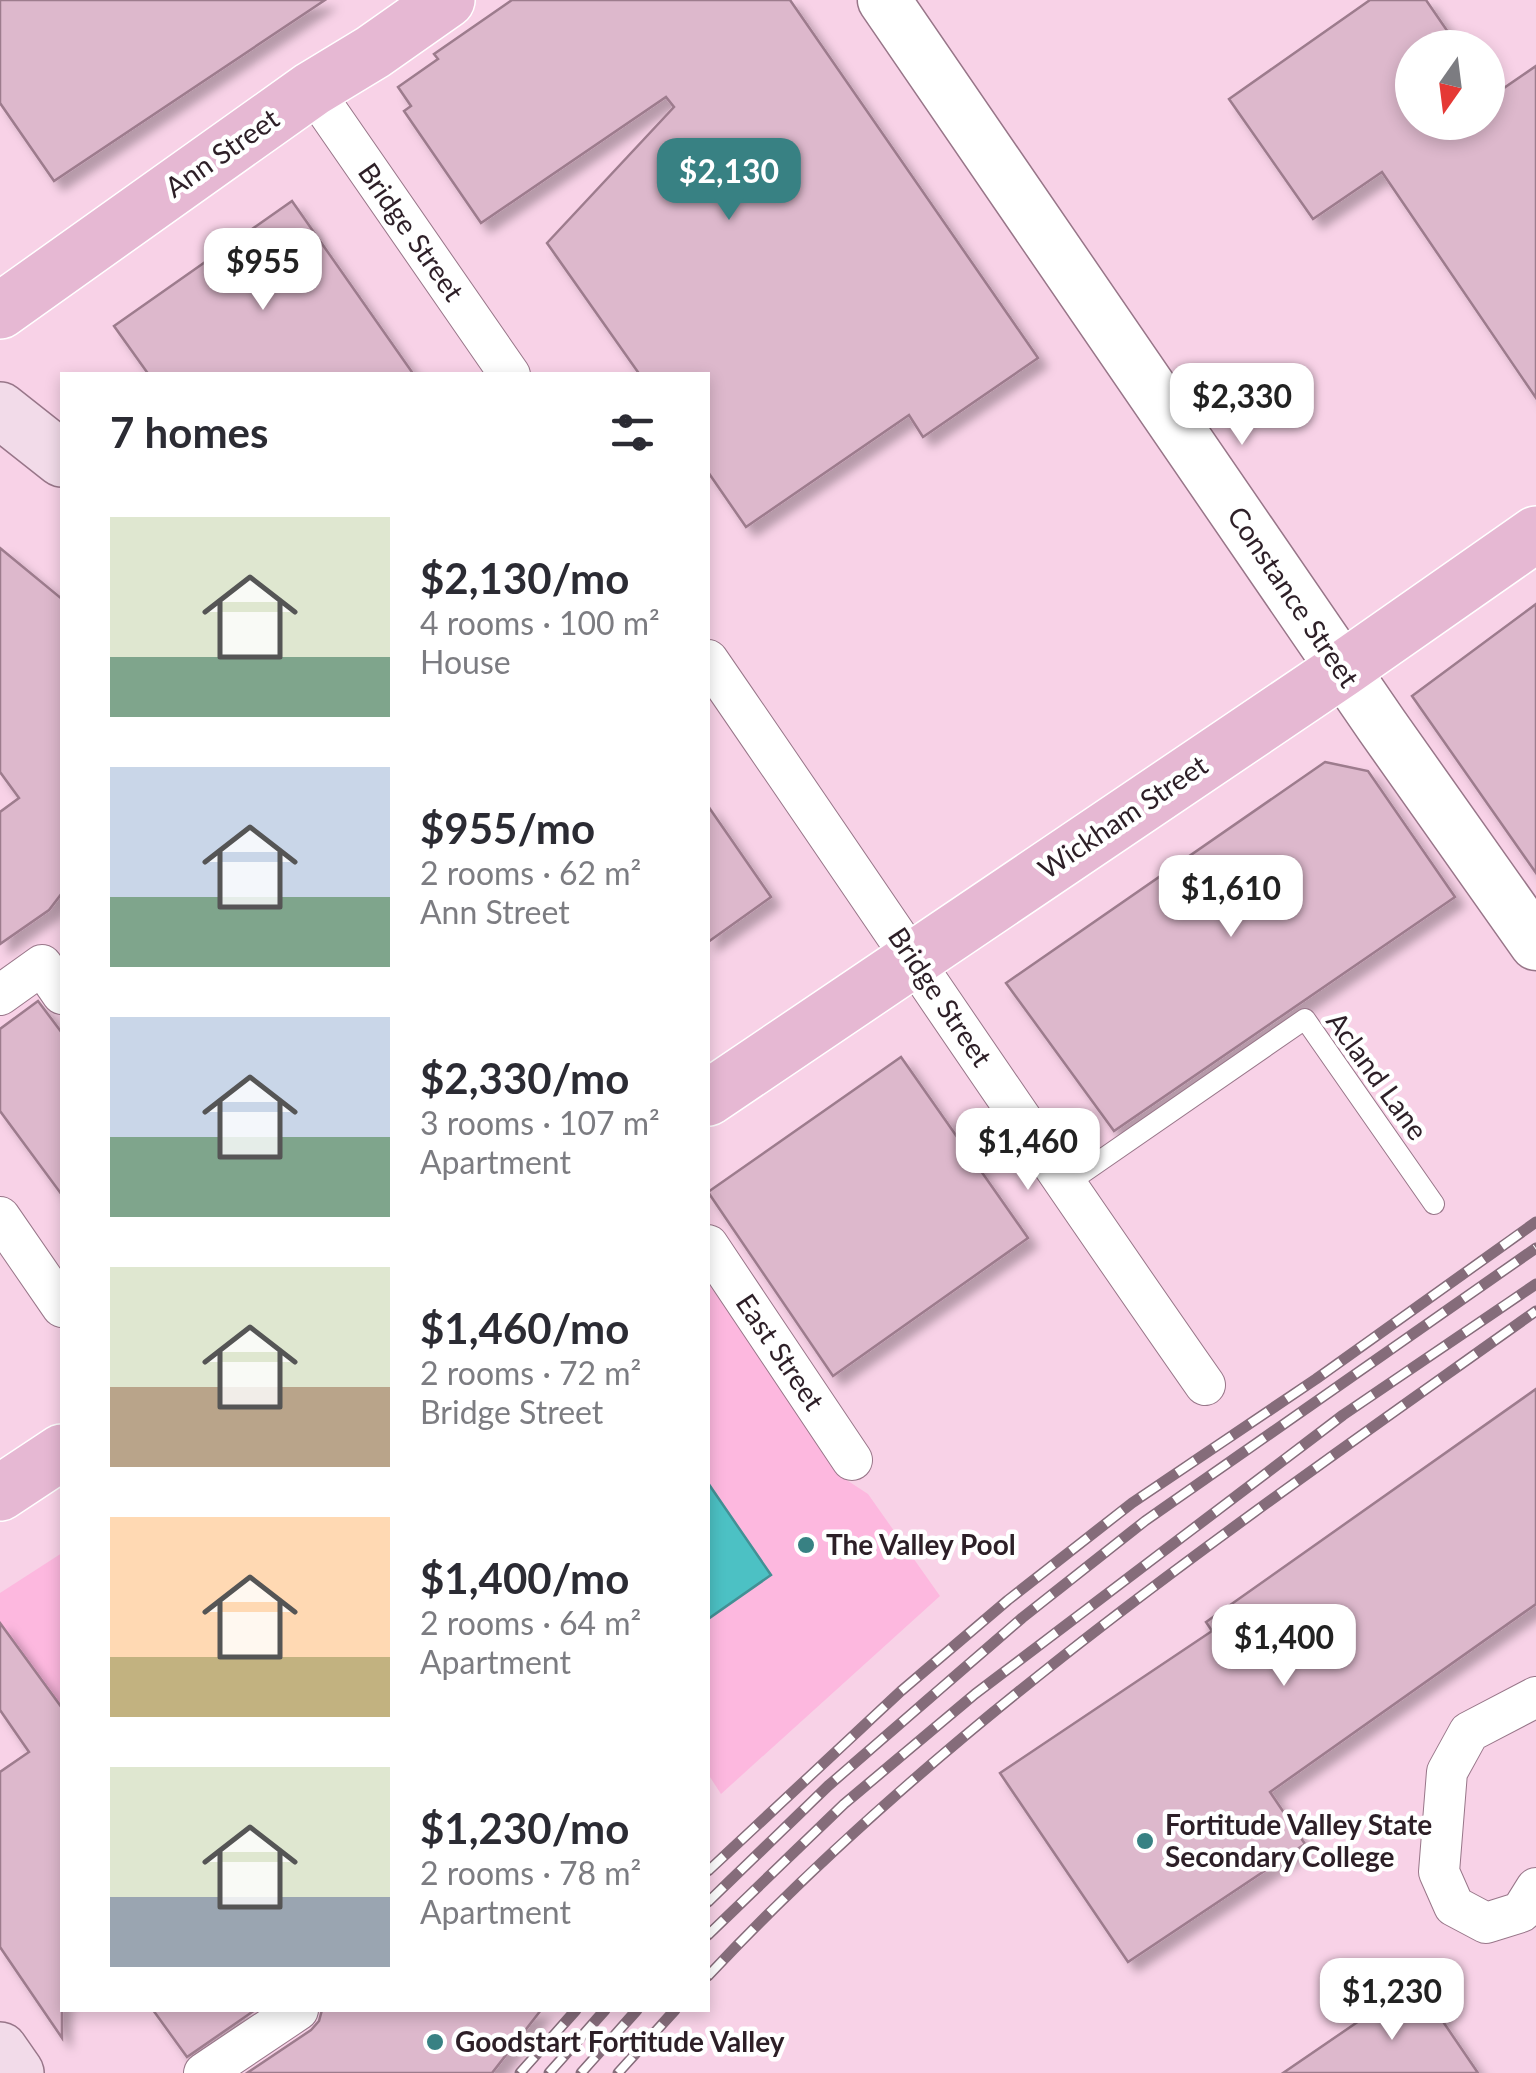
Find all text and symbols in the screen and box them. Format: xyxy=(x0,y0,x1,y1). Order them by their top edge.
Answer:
north arrow xyxy=(1395,30,1505,140)
map controls xyxy=(1395,30,1505,140)
street label: Ann Street xyxy=(158,101,285,204)
pin: $2,130 xyxy=(648,138,810,223)
text: $2,130 xyxy=(679,151,779,190)
street label: Bridge Street xyxy=(352,156,472,307)
pin: $955 xyxy=(204,228,322,313)
text: $955 xyxy=(226,241,300,280)
pin: $2,330 xyxy=(1161,363,1323,448)
text: $2,330 xyxy=(1192,376,1292,415)
icon: filters xyxy=(605,405,660,460)
text: 7 homes xyxy=(110,407,268,457)
street label: Constance Street xyxy=(1221,500,1367,693)
text: $2,130/mo xyxy=(420,553,629,603)
icon: home xyxy=(190,557,310,677)
text: 4 rooms · 100 m² xyxy=(420,603,660,642)
text: House xyxy=(420,642,511,681)
street label: Wickham Street xyxy=(1031,747,1213,885)
text: $955/mo xyxy=(420,803,595,853)
icon: home xyxy=(190,807,310,927)
text: 2 rooms · 62 m² xyxy=(420,853,641,892)
pin: $1,610 xyxy=(1150,855,1312,940)
text: $1,610 xyxy=(1181,868,1281,907)
text: Ann Street xyxy=(420,892,570,931)
street label: Bridge Street xyxy=(882,920,1000,1072)
street label: Acland Lane xyxy=(1320,1005,1436,1146)
text: $2,330/mo xyxy=(420,1053,629,1103)
icon: home xyxy=(190,1057,310,1177)
text: 3 rooms · 107 m² xyxy=(420,1103,660,1142)
pin: $1,460 xyxy=(947,1108,1109,1193)
text: $1,460 xyxy=(978,1121,1078,1160)
text: Apartment xyxy=(420,1142,571,1181)
street label: East Street xyxy=(730,1287,832,1416)
text: $1,460/mo xyxy=(420,1303,629,1353)
icon: home xyxy=(190,1307,310,1427)
text: 2 rooms · 72 m² xyxy=(420,1353,641,1392)
text: Bridge Street xyxy=(420,1392,603,1431)
place label: The Valley Pool xyxy=(826,1527,1016,1561)
marker: The Valley Pool xyxy=(795,1534,817,1556)
text: $1,400/mo xyxy=(420,1553,629,1603)
icon: home xyxy=(190,1557,310,1677)
text: 2 rooms · 64 m² xyxy=(420,1603,641,1642)
pin: $1,400 xyxy=(1203,1604,1365,1689)
text: $1,400 xyxy=(1234,1617,1334,1656)
text: Apartment xyxy=(420,1642,571,1681)
text: $1,230/mo xyxy=(420,1803,629,1853)
icon: home xyxy=(190,1807,310,1927)
place label: Fortitude Valley State Secondary College xyxy=(1165,1807,1432,1873)
marker: Fortitude Valley State Secondary College xyxy=(1134,1830,1156,1852)
text: 2 rooms · 78 m² xyxy=(420,1853,641,1892)
text: Apartment xyxy=(420,1892,571,1931)
pin: $1,230 xyxy=(1311,1958,1473,2043)
text: $1,230 xyxy=(1342,1971,1442,2010)
place label: Goodstart Fortitude Valley xyxy=(455,2024,785,2058)
marker: Goodstart Fortitude Valley xyxy=(424,2031,446,2053)

